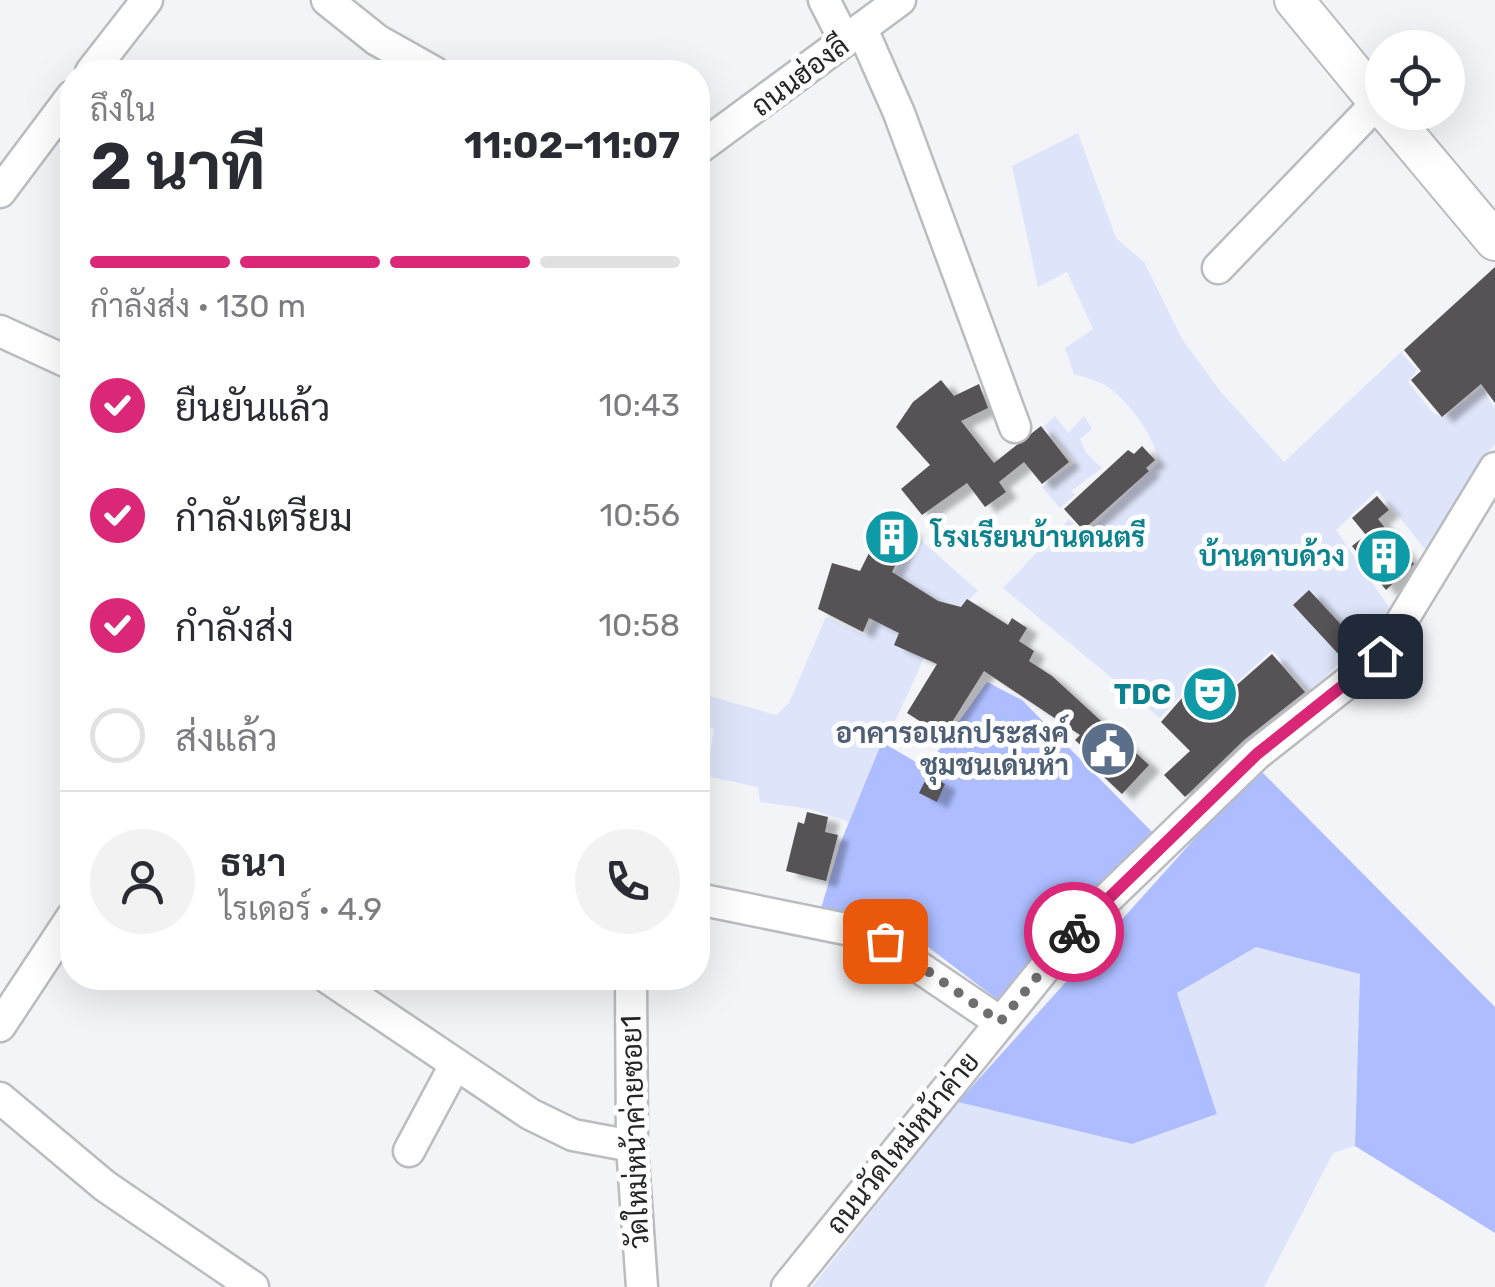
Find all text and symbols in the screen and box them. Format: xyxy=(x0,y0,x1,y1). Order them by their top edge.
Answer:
street label: ถนนฮ่องลี xyxy=(744,27,855,123)
map controls xyxy=(1365,30,1465,130)
button: locate xyxy=(1365,30,1465,130)
text: ถึงใน xyxy=(90,91,156,129)
text: 11:02–11:07 xyxy=(464,122,680,168)
text: 2 นาที xyxy=(90,128,266,205)
text: กำลังส่ง · 130 m xyxy=(90,287,306,325)
icon: check xyxy=(90,378,145,433)
text: ยืนยันแล้ว xyxy=(175,385,330,431)
text: 10:43 xyxy=(599,386,680,424)
icon: check xyxy=(90,488,145,543)
text: กำลังเตรียม xyxy=(175,495,353,541)
text: 10:56 xyxy=(599,496,680,534)
building icon: โรงเรียนบ้านดนตรี xyxy=(862,507,922,567)
place label: โรงเรียนบ้านดนตรี xyxy=(929,518,1145,554)
building icon: บ้านดาบด้วง xyxy=(1354,526,1414,586)
place label: บ้านดาบด้วง xyxy=(1199,537,1345,573)
icon: check xyxy=(90,598,145,653)
text: กำลังส่ง xyxy=(175,605,294,651)
text: 10:58 xyxy=(598,606,680,644)
pin xyxy=(1338,614,1423,699)
icon: home xyxy=(1353,629,1408,684)
theatre icon: TDC xyxy=(1180,664,1240,724)
place label: TDC xyxy=(1114,678,1171,711)
place label: อาคารอเนกประสงค์ ชุมชนเด่นห้า xyxy=(836,714,1070,785)
text: ส่งแล้ว xyxy=(175,715,278,761)
public building icon: อาคารอเนกประสงค์ ชุมชนเด่นห้า xyxy=(1078,719,1138,779)
button: person xyxy=(90,829,195,934)
button: phone xyxy=(575,829,680,934)
text: ธนา xyxy=(220,840,286,886)
courier xyxy=(1024,882,1124,982)
text: ไรเดอร์ · 4.9 xyxy=(220,890,382,928)
pin xyxy=(843,899,928,984)
icon: bike xyxy=(1047,905,1102,960)
icon: bag xyxy=(858,914,913,969)
street label: วัดใหม่หน้าค่ายซอย1 xyxy=(611,1015,656,1250)
street label: ถนนวัดใหม่หน้าค่าย xyxy=(817,1044,986,1240)

